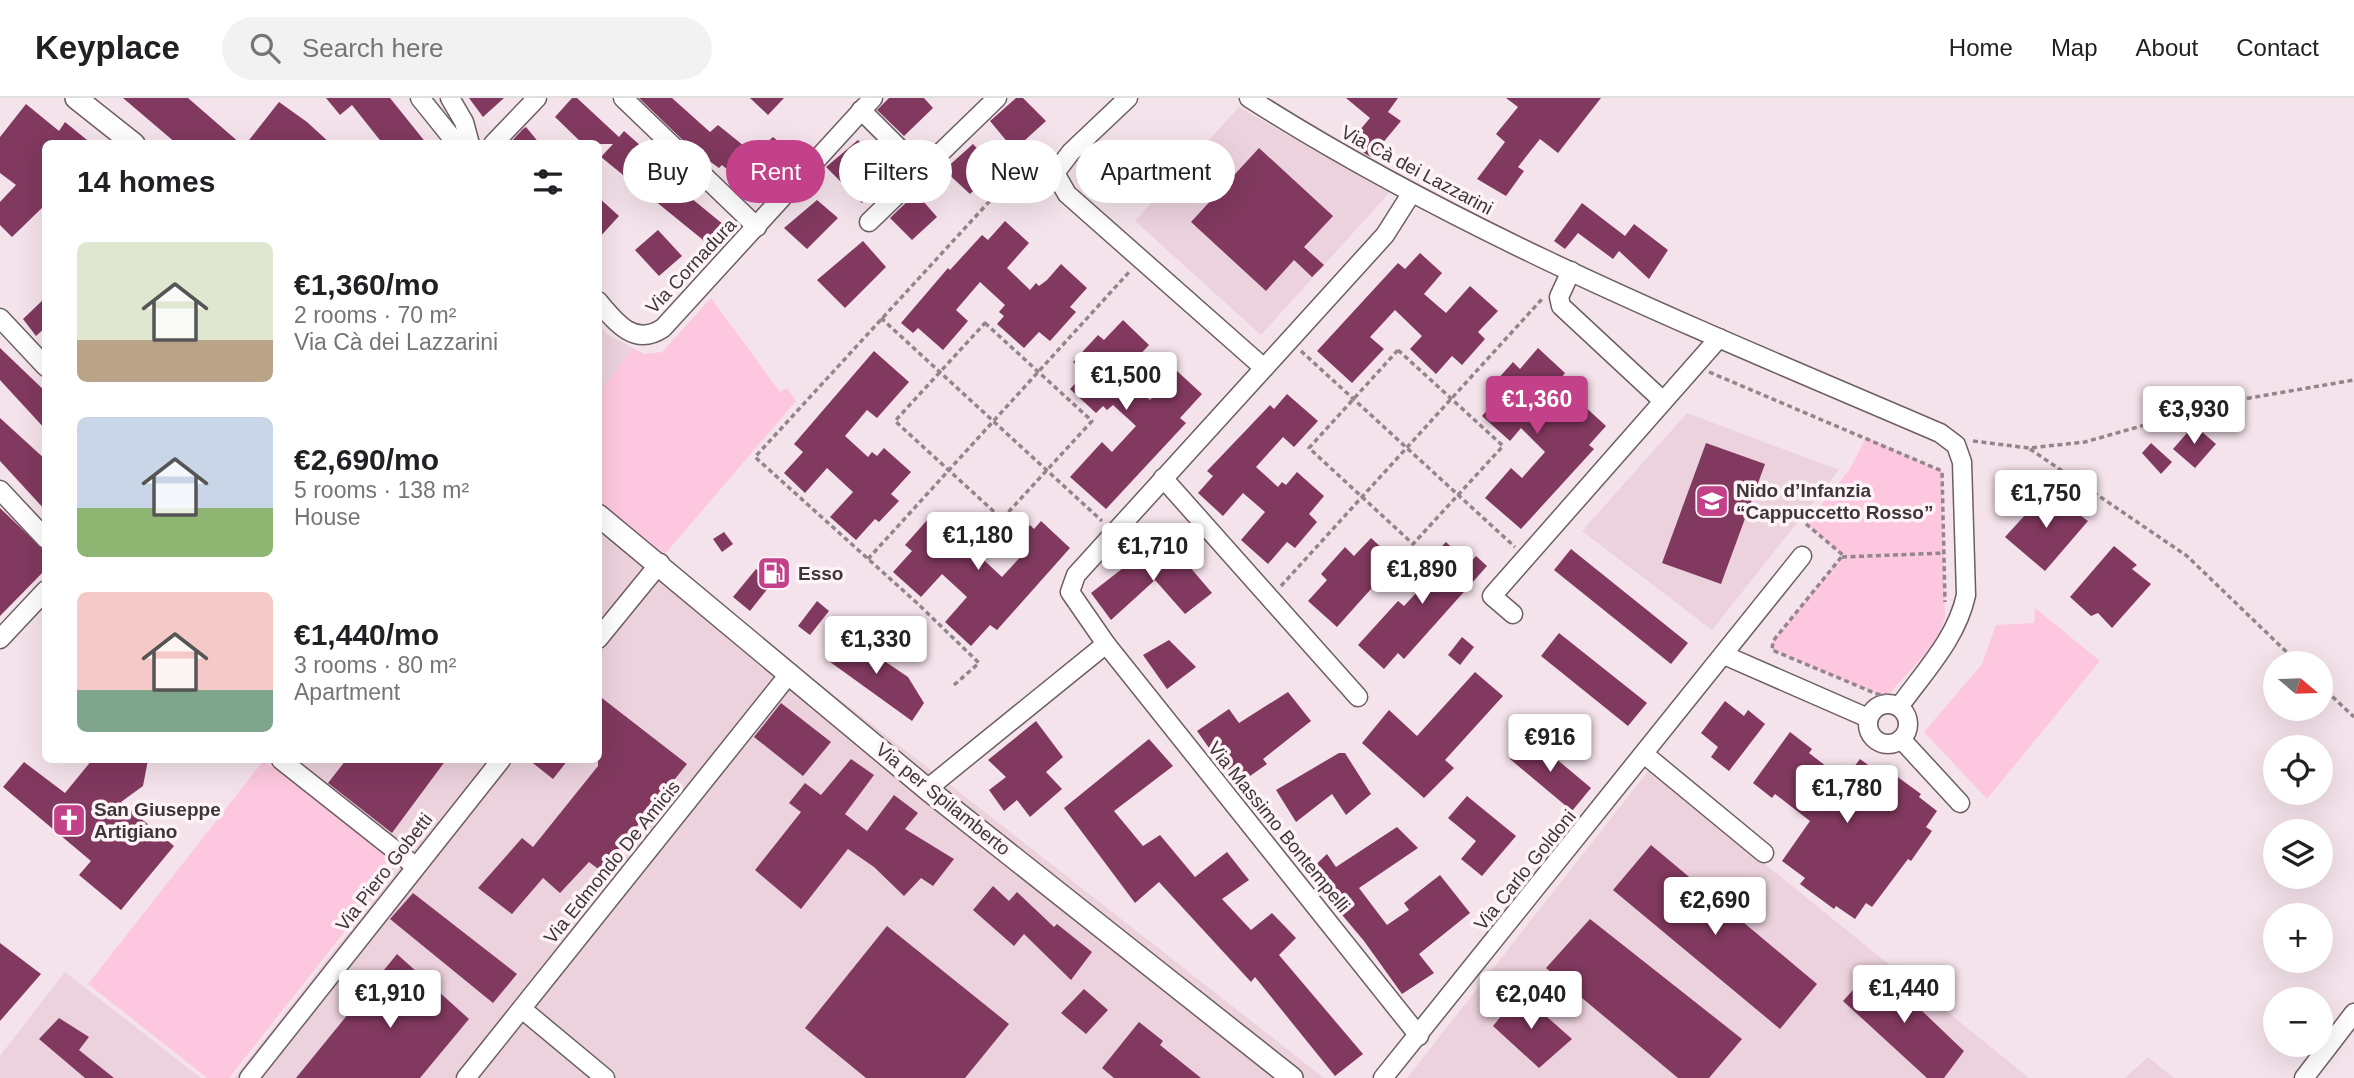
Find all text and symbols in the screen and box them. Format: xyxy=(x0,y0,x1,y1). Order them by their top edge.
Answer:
search box xyxy=(222,17,712,80)
text: Keyplace xyxy=(35,29,180,66)
icon: search xyxy=(246,29,284,67)
text: Search here xyxy=(302,33,444,63)
text: Home xyxy=(1949,34,2013,61)
text: Map xyxy=(2051,34,2098,61)
text: About xyxy=(2136,34,2198,61)
text: Contact xyxy=(2236,34,2319,61)
street label: Via Cà dei Lazzarini xyxy=(1338,121,1496,219)
chip: Buy xyxy=(623,140,712,203)
chip: Rent xyxy=(726,140,825,203)
chip: Filters xyxy=(839,140,952,203)
chip: New xyxy=(966,140,1062,203)
chip: Apartment xyxy=(1076,140,1235,203)
icon: filters xyxy=(529,163,567,201)
text: 14 homes xyxy=(77,165,215,198)
street label: Via Cornadura xyxy=(642,214,741,318)
text: €1,360/mo xyxy=(294,268,439,301)
icon: home xyxy=(133,270,217,354)
text: 2 rooms · 70 m² xyxy=(294,302,456,328)
text: Via Cà dei Lazzarini xyxy=(294,329,498,355)
pin: €1,500 xyxy=(1069,352,1183,412)
text: €1,500 xyxy=(1091,362,1161,388)
pin: €1,360 xyxy=(1480,376,1594,436)
text: €1,360 xyxy=(1502,386,1572,412)
pin: €3,930 xyxy=(2137,386,2251,446)
text: €3,930 xyxy=(2159,396,2229,422)
text: €2,690/mo xyxy=(294,443,439,476)
icon: home xyxy=(133,445,217,529)
pin: €1,750 xyxy=(1989,470,2103,530)
text: 5 rooms · 138 m² xyxy=(294,477,469,503)
place label: Nido d’Infanzia “Cappuccetto Rosso” xyxy=(1736,480,1933,523)
text: €1,750 xyxy=(2011,480,2081,506)
school or university icon: Nido d’Infanzia “Cappuccetto Rosso” xyxy=(1693,482,1731,520)
text: House xyxy=(294,504,360,530)
pin: €1,180 xyxy=(921,512,1035,572)
text: €1,180 xyxy=(943,522,1013,548)
pin: €1,710 xyxy=(1096,524,1210,583)
text: €1,710 xyxy=(1118,533,1188,559)
pin: €1,890 xyxy=(1365,546,1479,606)
fuel station icon: Esso xyxy=(755,554,793,592)
text: €1,890 xyxy=(1387,556,1457,582)
place label: Esso xyxy=(798,563,843,584)
pin: €1,330 xyxy=(819,616,933,676)
text: €1,440/mo xyxy=(294,618,439,651)
icon: home xyxy=(133,620,217,704)
text: €1,330 xyxy=(841,626,911,652)
north arrow xyxy=(2263,651,2333,721)
map controls xyxy=(2263,651,2333,1057)
text: 3 rooms · 80 m² xyxy=(294,652,456,678)
text: Apartment xyxy=(294,679,400,705)
pin: €916 xyxy=(1509,714,1591,774)
text: €916 xyxy=(1524,724,1576,750)
button: locate xyxy=(2263,735,2333,805)
street label: Via per Spilamberto xyxy=(872,738,1014,860)
street label: Via Massimo Bontempelli xyxy=(1204,738,1354,916)
pin: €1,780 xyxy=(1790,766,1904,825)
text: €1,780 xyxy=(1812,775,1882,801)
street label: Via Edmondo De Amicis xyxy=(540,776,684,948)
place label: San Giuseppe Artigiano xyxy=(94,799,221,842)
church icon: San Giuseppe Artigiano xyxy=(50,801,88,839)
street label: Via Carlo Goldoni xyxy=(1470,806,1580,934)
street label: Via Piero Gobetti xyxy=(332,809,436,935)
button: layers xyxy=(2263,819,2333,889)
pin: €2,690 xyxy=(1658,878,1772,937)
text: €2,690 xyxy=(1680,887,1750,913)
button: + xyxy=(2263,903,2333,973)
pin: €1,440 xyxy=(1847,965,1961,1025)
pin: €1,910 xyxy=(333,970,447,1030)
pin: €2,040 xyxy=(1474,972,1588,1031)
text: €1,440 xyxy=(1869,975,1939,1001)
text: €1,910 xyxy=(355,980,425,1006)
text: €2,040 xyxy=(1496,981,1566,1007)
button: − xyxy=(2263,987,2333,1057)

